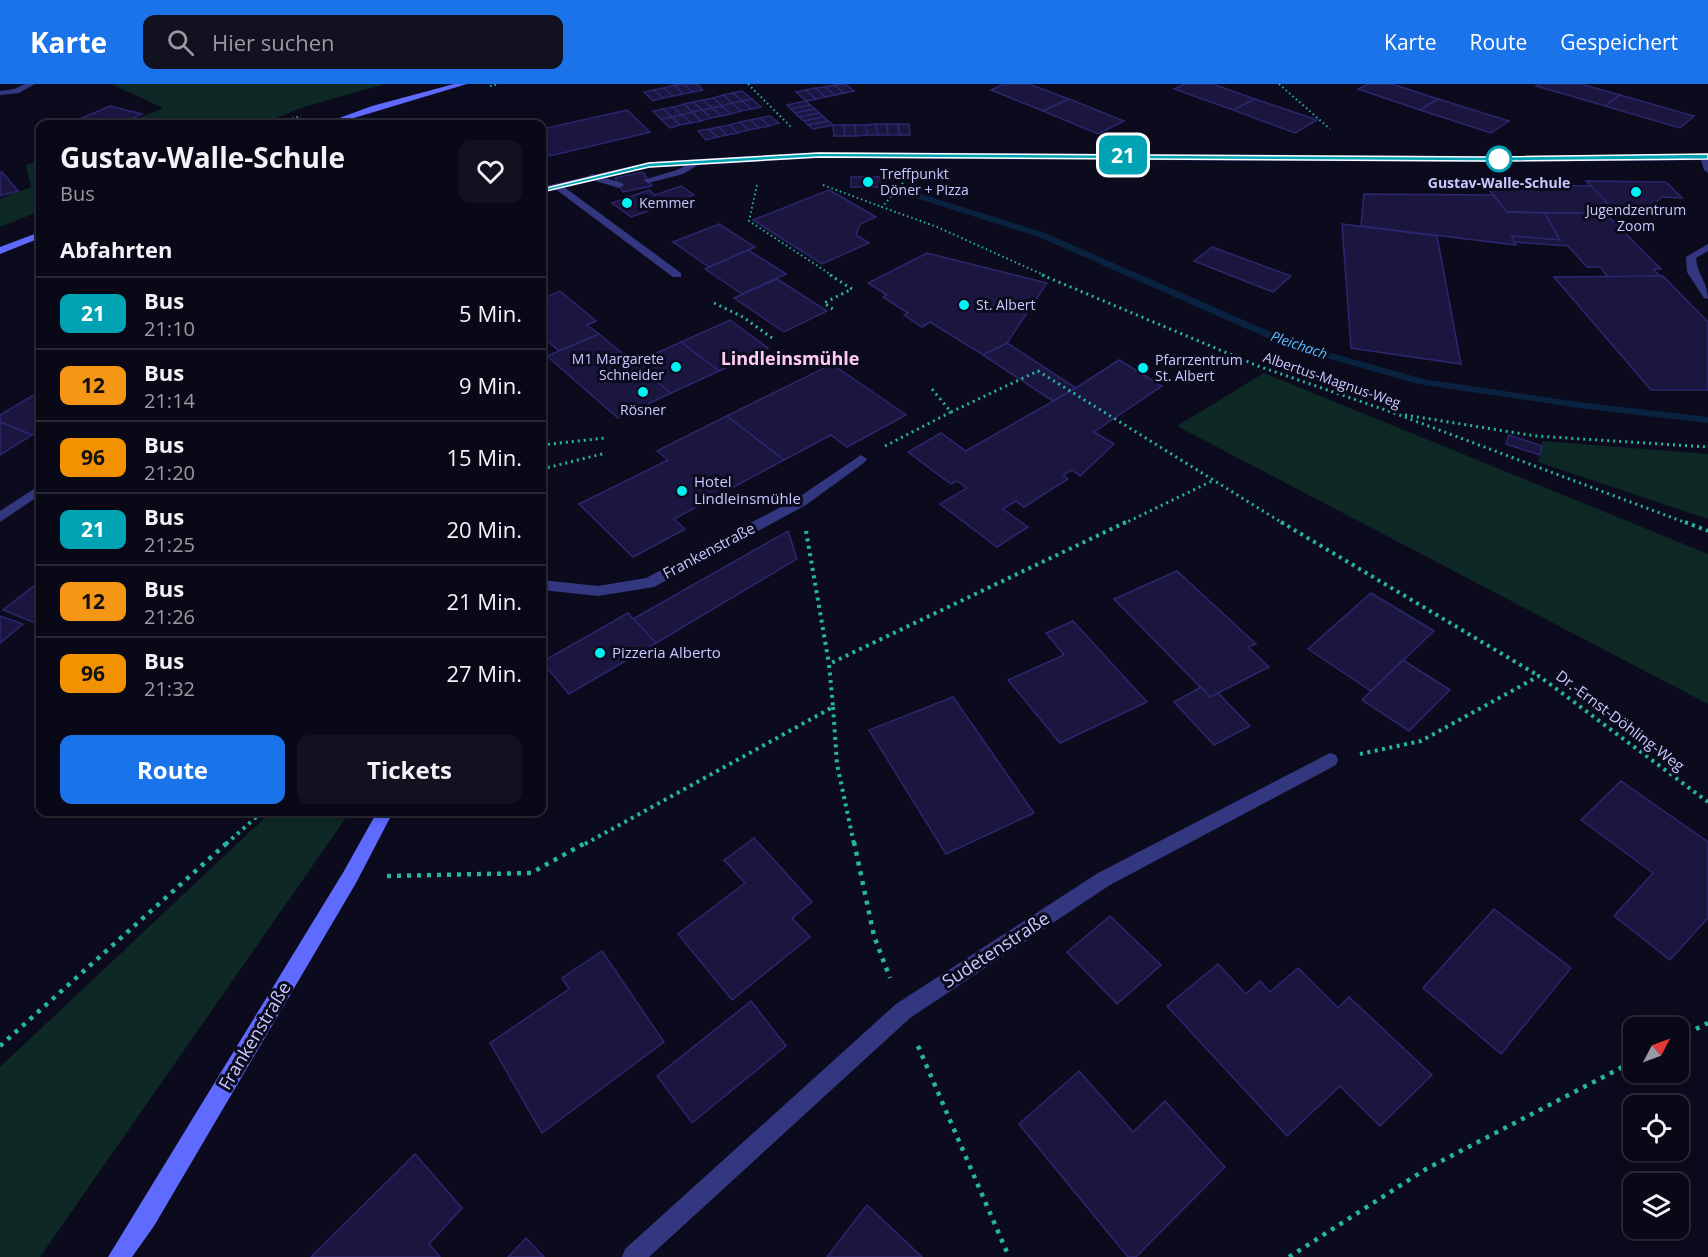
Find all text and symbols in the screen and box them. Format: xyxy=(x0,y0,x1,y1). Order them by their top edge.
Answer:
search box xyxy=(143,15,563,69)
text: Karte xyxy=(30,23,107,61)
icon: search xyxy=(164,26,197,59)
text: Hier suchen xyxy=(212,27,335,57)
text: Karte xyxy=(1384,28,1436,56)
text: Route xyxy=(1469,28,1527,56)
text: Gespeichert xyxy=(1560,28,1678,56)
line badge: 21 xyxy=(1096,136,1150,174)
text: Gustav-Walle-Schule xyxy=(60,138,345,176)
button: heart xyxy=(459,140,522,203)
text: 21 xyxy=(1111,141,1135,169)
marker: Gustav-Walle-Schule xyxy=(1486,146,1512,172)
place label: Treffpunkt Döner + Pizza xyxy=(880,164,969,199)
place label: Gustav-Walle-Schule xyxy=(1428,173,1570,192)
marker: Treffpunkt Döner + Pizza xyxy=(861,175,875,189)
text: Bus xyxy=(60,180,95,207)
marker: Jugendzentrum Zoom xyxy=(1629,185,1643,199)
place label: Kemmer xyxy=(639,193,695,212)
marker: Kemmer xyxy=(620,196,634,210)
place label: Jugendzentrum Zoom xyxy=(1584,200,1686,235)
text: Abfahrten xyxy=(60,234,172,264)
text: Bus xyxy=(144,285,184,315)
place label: St. Albert xyxy=(976,295,1036,314)
text: 5 Min. xyxy=(459,298,522,328)
marker: St. Albert xyxy=(957,298,971,312)
text: 21 xyxy=(81,299,105,327)
text: 21:10 xyxy=(144,315,195,342)
water label: Pleichach xyxy=(1268,326,1330,363)
district label: Lindleinsmühle xyxy=(721,346,859,370)
street label: Albertus-Magnus-Weg xyxy=(1261,347,1404,412)
place label: M1 Margarete Schneider xyxy=(572,349,664,384)
place label: Pfarrzentrum St. Albert xyxy=(1155,350,1243,385)
text: Bus xyxy=(144,357,184,387)
marker: M1 Margarete Schneider xyxy=(669,360,683,374)
marker: Pfarrzentrum St. Albert xyxy=(1136,361,1150,375)
text: 9 Min. xyxy=(459,370,522,400)
text: 12 xyxy=(81,371,105,399)
marker: Rösner xyxy=(636,385,650,399)
text: 21:14 xyxy=(144,387,195,414)
place label: Rösner xyxy=(620,400,666,419)
text: Bus xyxy=(144,429,184,459)
text: 15 Min. xyxy=(447,442,522,472)
text: 96 xyxy=(81,443,105,471)
text: 21:20 xyxy=(144,459,195,486)
place label: Hotel Lindleinsmühle xyxy=(694,471,801,508)
marker: Hotel Lindleinsmühle xyxy=(675,484,689,498)
text: Bus xyxy=(144,501,184,531)
text: 20 Min. xyxy=(447,514,522,544)
text: 21 xyxy=(81,515,105,543)
street label: Frankenstraße xyxy=(659,517,758,583)
text: 21:25 xyxy=(144,531,195,558)
text: Bus xyxy=(144,573,184,603)
text: 21 Min. xyxy=(447,586,522,616)
text: 12 xyxy=(81,587,105,615)
text: 21:26 xyxy=(144,603,195,630)
place label: Pizzeria Alberto xyxy=(612,642,721,662)
text: Bus xyxy=(144,645,184,675)
marker: Pizzeria Alberto xyxy=(593,646,607,660)
text: 27 Min. xyxy=(447,658,522,688)
text: 96 xyxy=(81,659,105,687)
street label: Dr.-Ernst-Döhling-Weg xyxy=(1552,665,1689,775)
text: 21:32 xyxy=(144,675,195,702)
button: Route xyxy=(60,735,285,804)
button: Tickets xyxy=(297,735,522,804)
street label: Sudetenstraße xyxy=(937,906,1054,993)
street label: Frankenstraße xyxy=(212,977,296,1094)
north arrow xyxy=(1623,1017,1689,1083)
map controls xyxy=(1623,1017,1689,1239)
button: locate xyxy=(1623,1095,1689,1161)
button: layers xyxy=(1623,1173,1689,1239)

